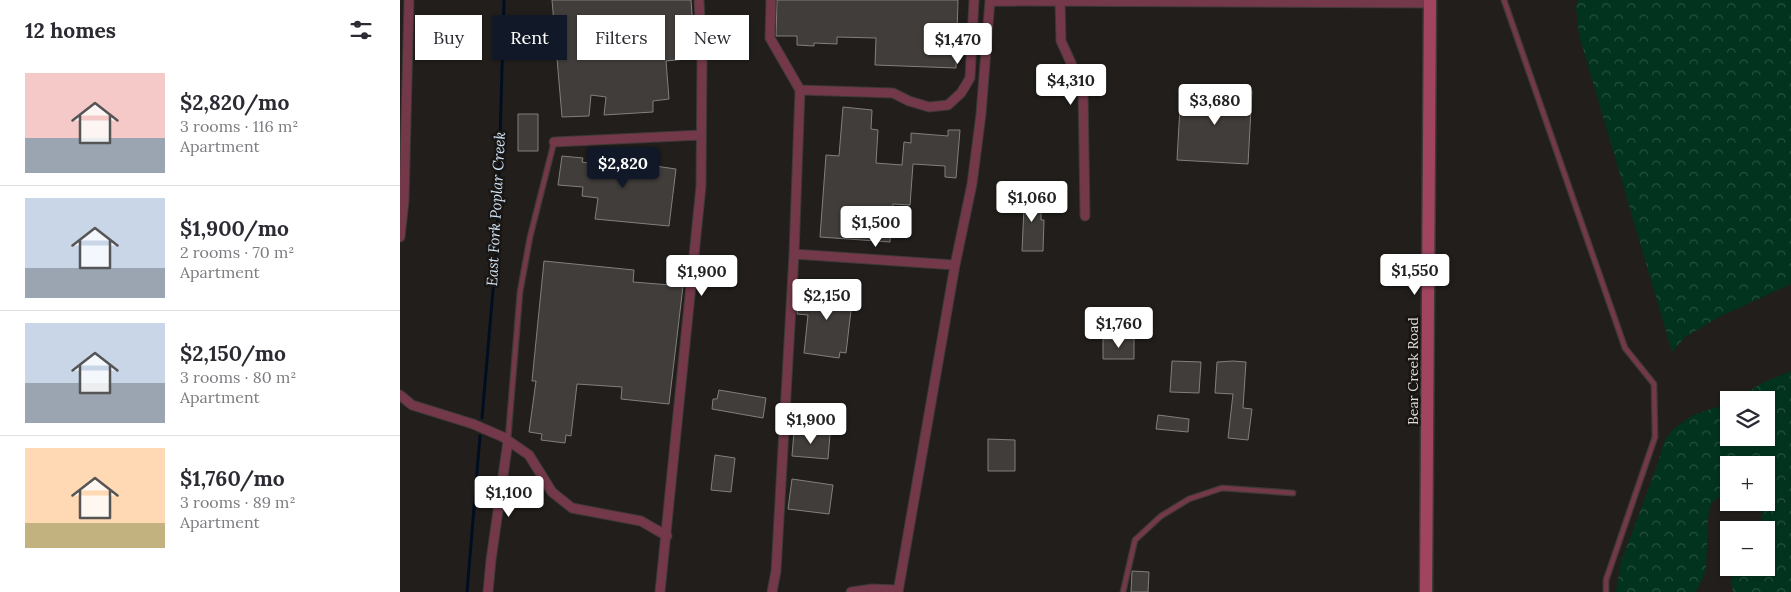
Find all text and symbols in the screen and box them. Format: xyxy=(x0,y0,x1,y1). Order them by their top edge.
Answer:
chip: Buy xyxy=(415,15,482,60)
chip: Rent xyxy=(492,15,567,60)
chip: Filters xyxy=(577,15,665,60)
chip: New xyxy=(675,15,749,60)
icon: filters xyxy=(347,16,375,44)
text: 12 homes xyxy=(25,17,116,44)
pin: $1,470 xyxy=(917,22,999,65)
text: $1,470 xyxy=(935,29,981,49)
pin: $4,310 xyxy=(1030,64,1112,106)
text: $4,310 xyxy=(1047,70,1095,90)
pin: $3,680 xyxy=(1174,84,1256,126)
text: $2,820/mo xyxy=(180,89,289,116)
text: $3,680 xyxy=(1190,90,1240,110)
icon: home xyxy=(65,93,125,153)
text: 3 rooms · 116 m² xyxy=(180,116,298,136)
water label: East Fork Poplar Creek xyxy=(482,131,509,287)
text: Apartment xyxy=(180,136,260,156)
pin: $2,820 xyxy=(582,146,664,189)
text: $2,820 xyxy=(598,153,648,173)
pin: $1,060 xyxy=(991,180,1073,223)
text: $1,060 xyxy=(1007,187,1057,207)
pin: $1,500 xyxy=(835,206,917,248)
text: $1,500 xyxy=(852,212,900,232)
text: $1,900/mo xyxy=(180,215,289,242)
icon: home xyxy=(65,218,125,278)
text: 2 rooms · 70 m² xyxy=(180,242,294,262)
pin: $1,900 xyxy=(661,254,743,297)
pin: $1,550 xyxy=(1374,254,1456,296)
text: $1,550 xyxy=(1391,260,1439,280)
text: $1,900 xyxy=(677,261,727,281)
text: Apartment xyxy=(180,262,260,282)
pin: $2,150 xyxy=(786,278,868,321)
text: $2,150 xyxy=(803,285,851,305)
pin: $1,760 xyxy=(1078,306,1160,349)
text: $1,760 xyxy=(1096,313,1142,333)
street label: Bear Creek Road xyxy=(1404,317,1422,425)
text: $2,150/mo xyxy=(180,340,286,367)
icon: home xyxy=(65,343,125,403)
text: 3 rooms · 80 m² xyxy=(180,367,296,387)
text: Apartment xyxy=(180,387,260,407)
map controls xyxy=(1720,391,1775,576)
button: layers xyxy=(1720,391,1775,446)
pin: $1,900 xyxy=(770,402,852,445)
text: $1,900 xyxy=(786,409,836,429)
button: + xyxy=(1720,456,1775,511)
text: $1,760/mo xyxy=(180,465,285,492)
icon: home xyxy=(65,468,125,528)
pin: $1,100 xyxy=(468,476,550,518)
text: $1,100 xyxy=(486,482,532,502)
text: 3 rooms · 89 m² xyxy=(180,492,296,512)
text: Apartment xyxy=(180,512,260,532)
button: − xyxy=(1720,521,1775,576)

